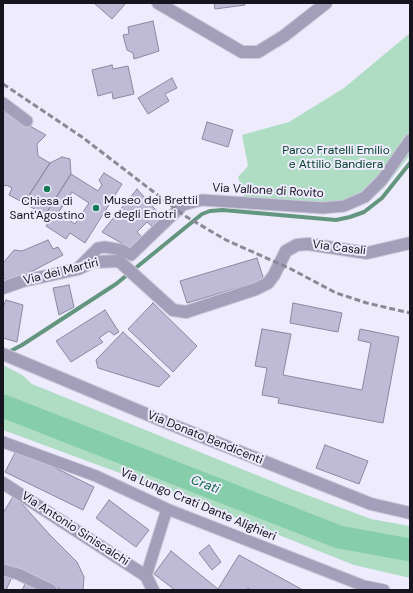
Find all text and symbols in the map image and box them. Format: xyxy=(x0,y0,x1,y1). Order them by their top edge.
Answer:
park label: Parco Fratelli Emilio e Attilio Bandiera xyxy=(282,144,390,172)
street label: Via Vallone di Rovito xyxy=(212,181,324,201)
marker: Chiesa di Sant'Agostino xyxy=(42,184,52,194)
place label: Museo dei Brettii e degli Enotri xyxy=(104,194,198,222)
place label: Chiesa di Sant'Agostino xyxy=(9,195,85,223)
marker: Museo dei Brettii e degli Enotri xyxy=(91,203,101,213)
street label: Via Casali xyxy=(311,238,367,258)
street label: Via dei Martiri xyxy=(22,256,100,288)
street label: Via Donato Bendicenti xyxy=(145,408,265,468)
street label: Via Lungo Crati Dante Alighieri xyxy=(118,466,278,544)
water label: Crati xyxy=(188,472,222,498)
street label: Via Antonio Siniscalchi xyxy=(18,489,132,569)

